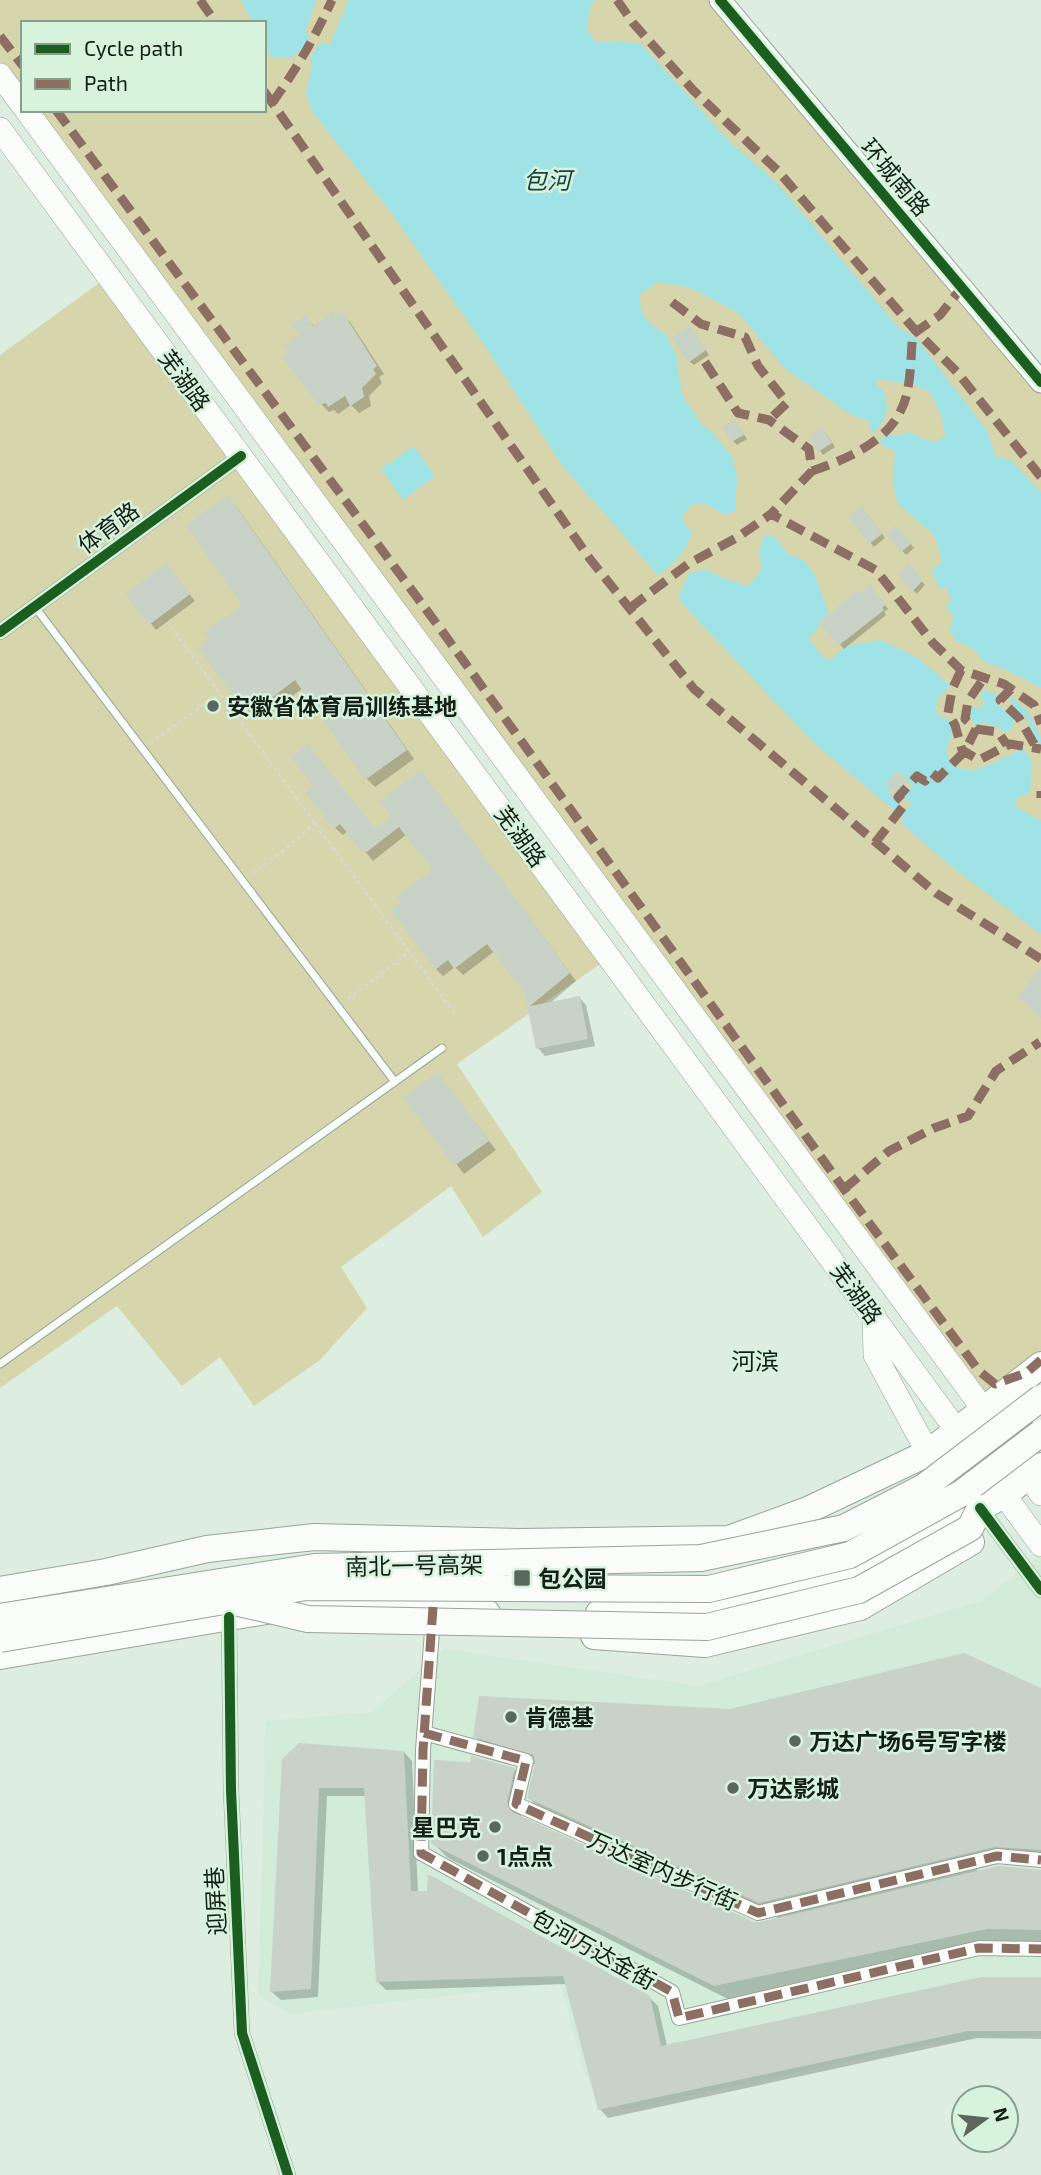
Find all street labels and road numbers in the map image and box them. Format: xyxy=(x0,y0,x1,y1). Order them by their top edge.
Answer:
street label: 环城南路 xyxy=(856,133,936,221)
street label: 芜湖路 xyxy=(153,344,217,416)
street label: 体育路 xyxy=(72,495,144,559)
street label: 芜湖路 xyxy=(489,800,553,872)
street label: 芜湖路 xyxy=(825,1257,889,1329)
street label: 南北一号高架 xyxy=(345,1550,483,1580)
street label: 万达室内步行街 xyxy=(584,1824,742,1916)
street label: 迎屏巷 xyxy=(199,1866,231,1936)
street label: 包河万达金街 xyxy=(527,1903,661,1995)

